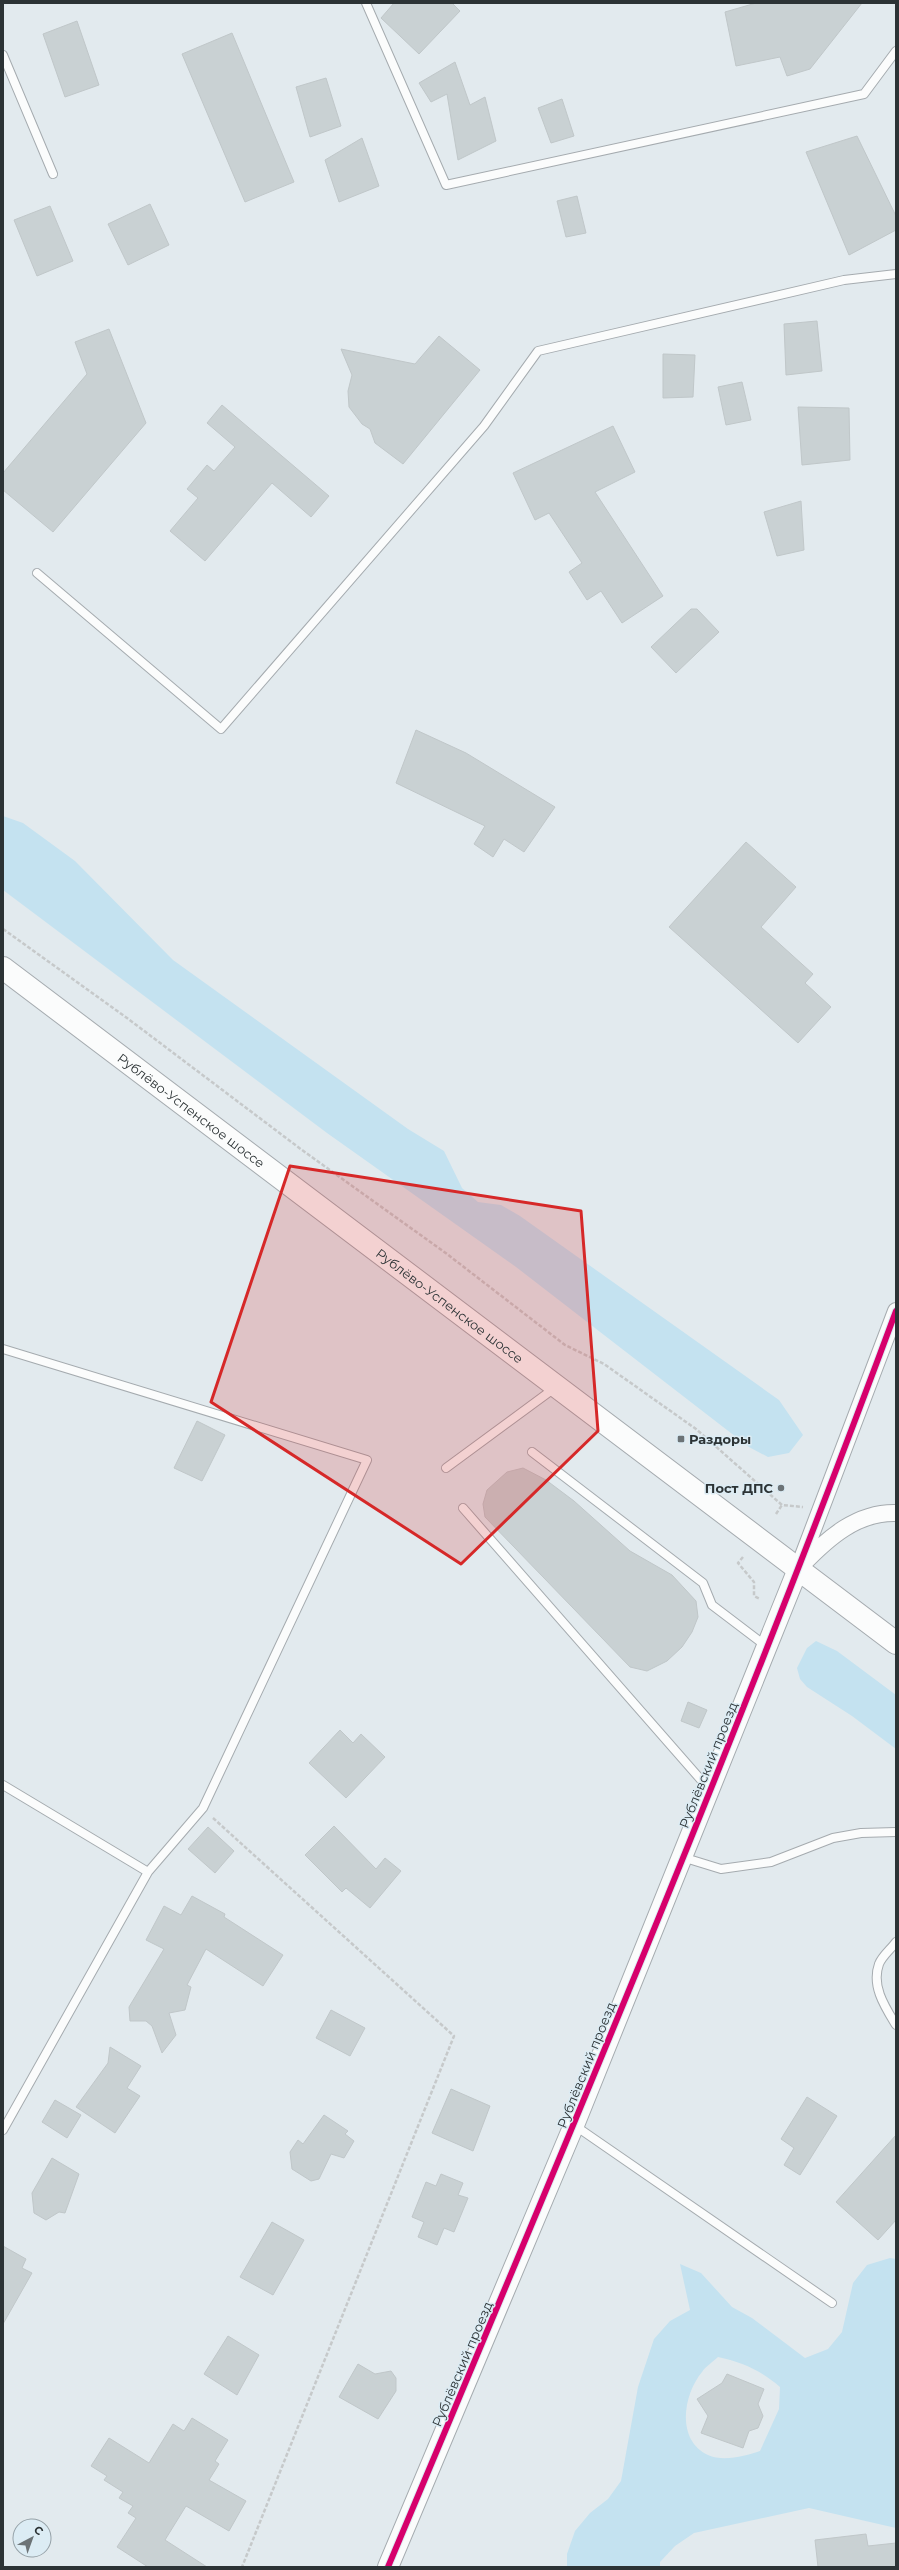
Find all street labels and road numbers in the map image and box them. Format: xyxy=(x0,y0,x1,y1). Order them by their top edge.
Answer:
street label: Рублёво-Успенское шоссе xyxy=(114,1050,268,1171)
street label: Рублёво-Успенское шоссе xyxy=(373,1245,527,1366)
street label: Рублёвский проезд xyxy=(675,1700,741,1830)
street label: Рублёвский проезд xyxy=(553,2000,619,2130)
street label: Рублёвский проезд xyxy=(428,2299,496,2429)

